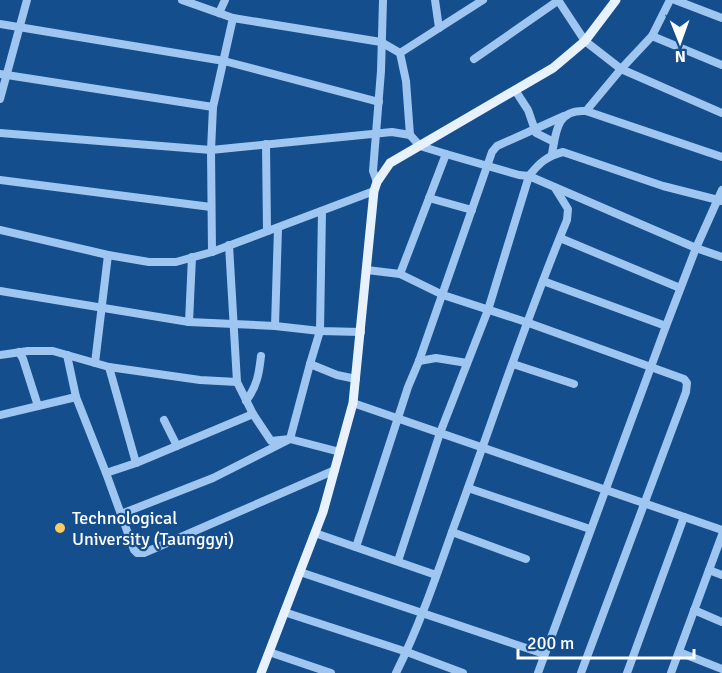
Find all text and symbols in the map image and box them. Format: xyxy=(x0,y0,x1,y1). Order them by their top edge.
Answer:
north arrow xyxy=(650,12,710,72)
text: N xyxy=(675,46,686,66)
place label: Technological University (Taunggyi) xyxy=(72,507,234,550)
marker: Technological University (Taunggyi) xyxy=(53,521,67,535)
scale bar xyxy=(518,622,694,660)
text: 200 m xyxy=(527,632,574,654)

